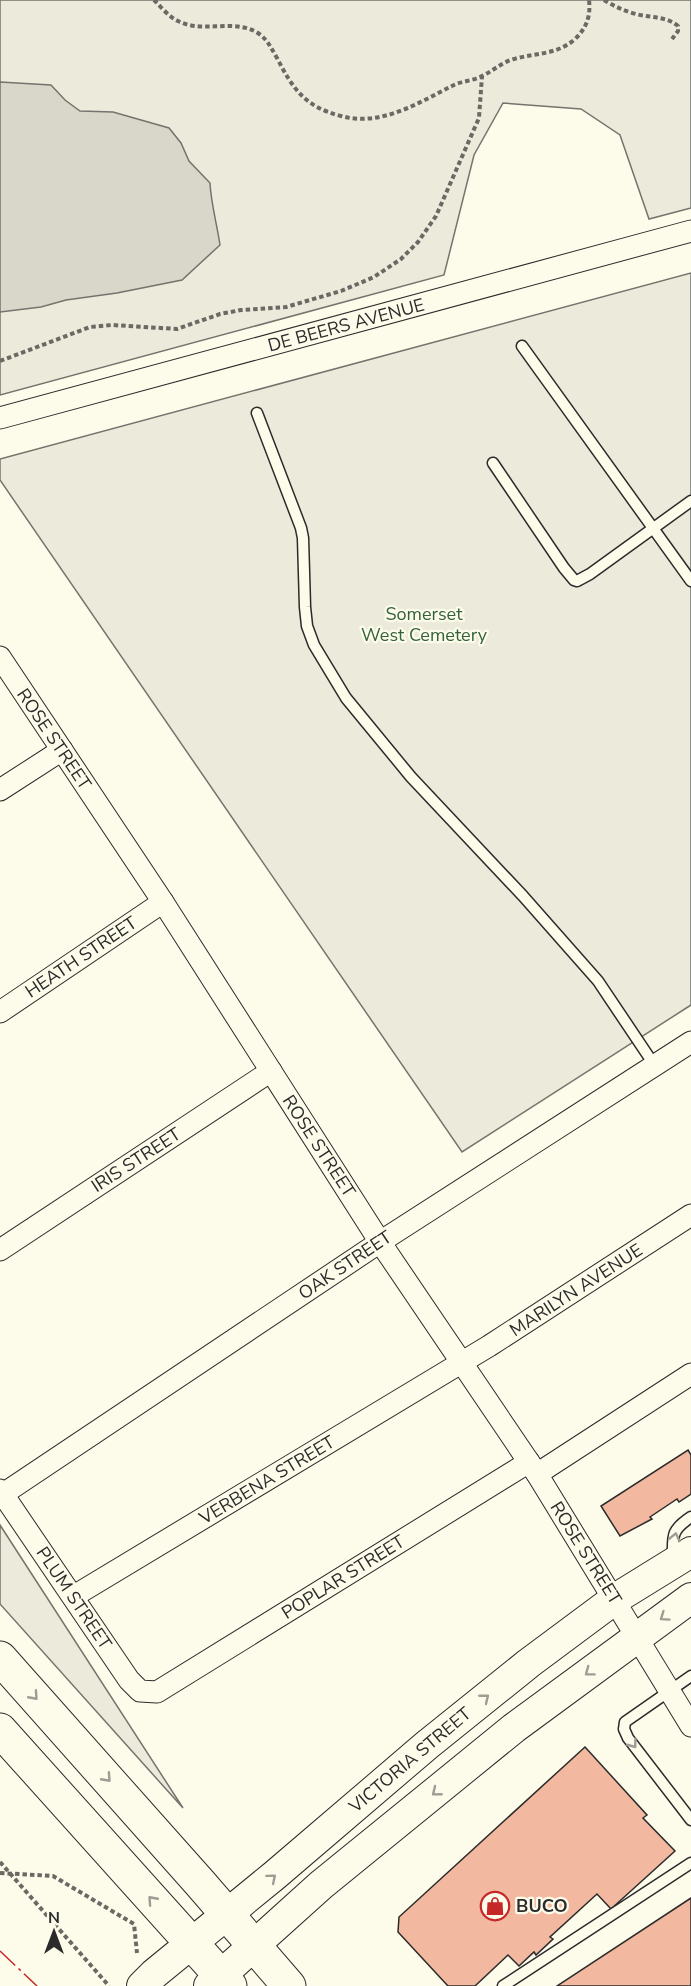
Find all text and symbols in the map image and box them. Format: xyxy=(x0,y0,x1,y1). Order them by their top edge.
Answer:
street label: DE BEERS AVENUE xyxy=(265,293,427,357)
park label: Somerset West Cemetery xyxy=(361,602,488,647)
street label: ROSE STREET xyxy=(11,684,97,794)
street label: HEATH STREET xyxy=(20,911,142,1003)
street label: ROSE STREET xyxy=(277,1090,361,1202)
street label: IRIS STREET xyxy=(87,1122,186,1198)
street label: OAK STREET xyxy=(294,1225,397,1305)
street label: MARILYN AVENUE xyxy=(505,1238,647,1342)
street label: VERBENA STREET xyxy=(194,1430,339,1530)
street label: ROSE STREET xyxy=(545,1497,627,1609)
street label: POPLAR STREET xyxy=(277,1529,409,1625)
one-way arrow xyxy=(668,1532,681,1542)
street label: PLUM STREET xyxy=(31,1542,117,1654)
one-way arrow xyxy=(659,1610,670,1621)
one-way arrow xyxy=(585,1664,596,1675)
one-way arrow xyxy=(27,1689,38,1700)
one-way arrow xyxy=(478,1695,489,1706)
street label: VICTORIA STREET xyxy=(343,1702,476,1819)
one-way arrow xyxy=(626,1738,637,1749)
one-way arrow xyxy=(100,1772,111,1782)
one-way arrow xyxy=(432,1784,443,1795)
one-way arrow xyxy=(265,1874,276,1885)
shop icon: BUCO xyxy=(479,1890,511,1922)
place label: BUCO xyxy=(516,1894,568,1918)
one-way arrow xyxy=(148,1896,159,1906)
north arrow xyxy=(24,1902,84,1962)
text: N xyxy=(48,1907,60,1929)

